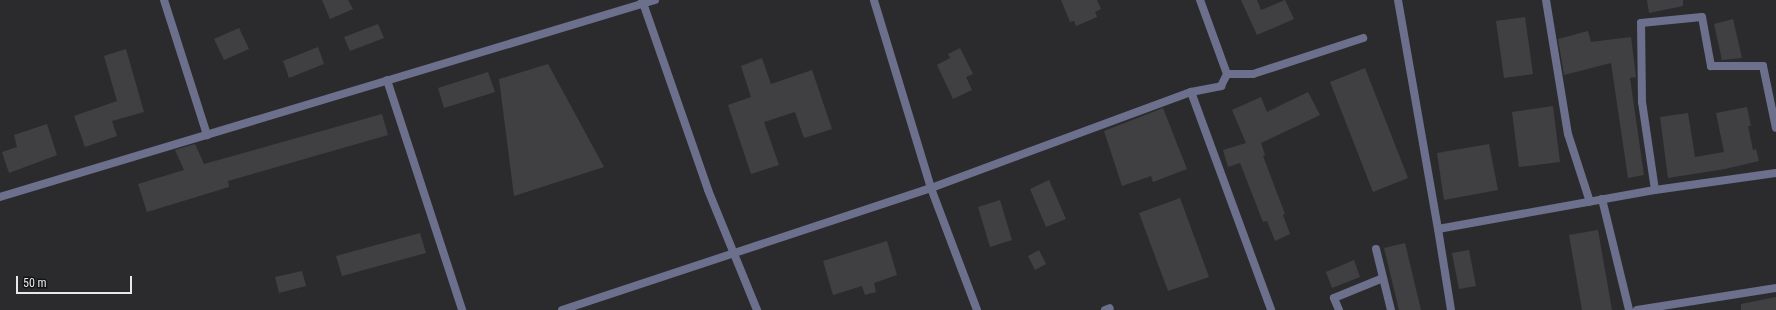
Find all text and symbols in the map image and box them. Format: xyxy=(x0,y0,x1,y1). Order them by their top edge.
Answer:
scale bar xyxy=(18,268,134,294)
text: 50 m xyxy=(23,276,47,290)

